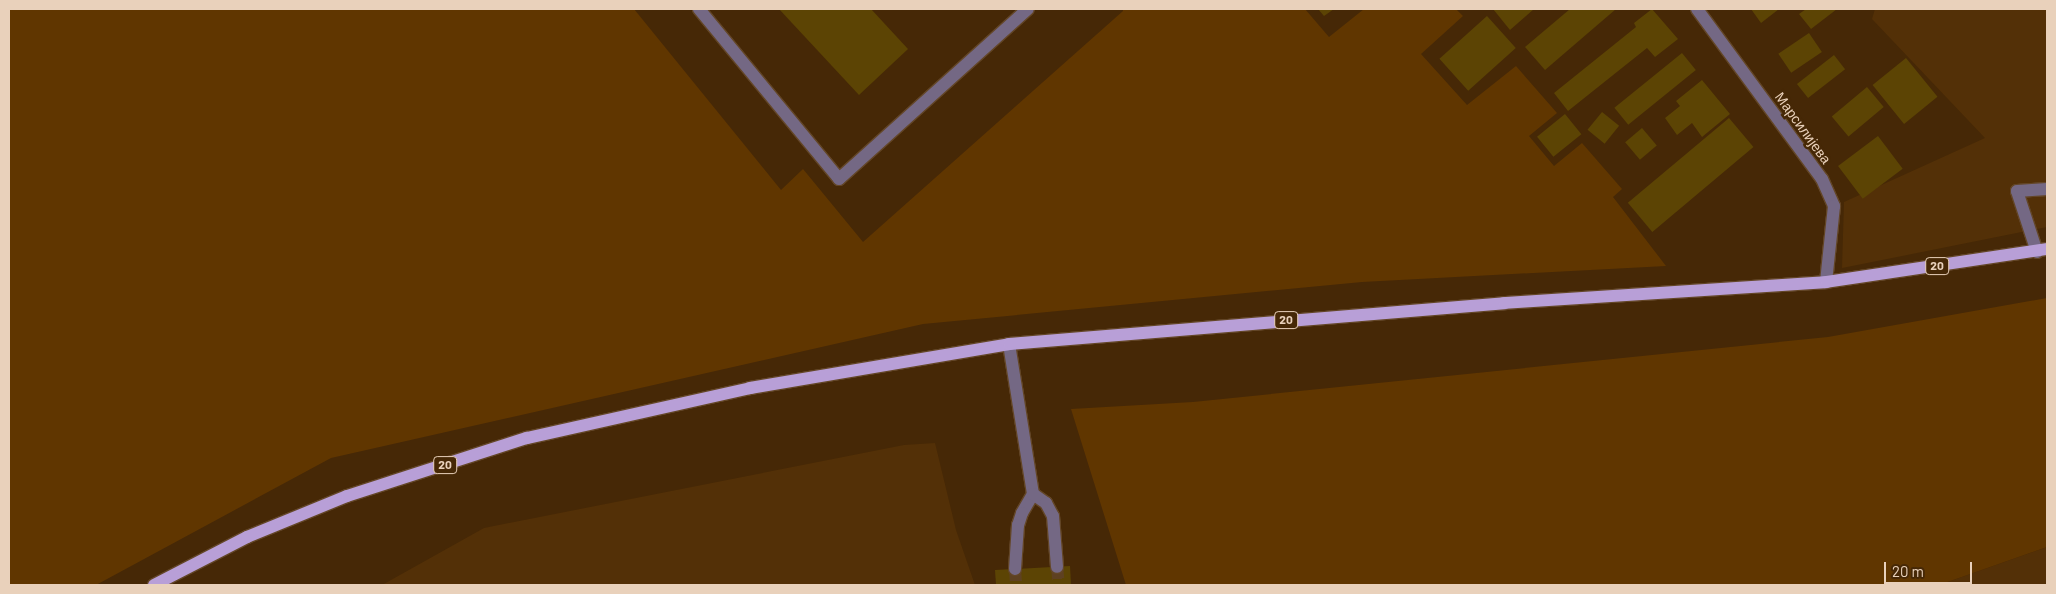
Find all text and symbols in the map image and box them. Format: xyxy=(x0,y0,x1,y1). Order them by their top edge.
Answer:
street label: Марсилијева xyxy=(1771,89,1835,167)
road number: 20 xyxy=(1924,256,1950,276)
road number: 20 xyxy=(1274,310,1298,330)
road number: 20 xyxy=(432,456,458,474)
scale bar xyxy=(1886,552,1974,584)
text: 20 m xyxy=(1892,562,1924,580)

